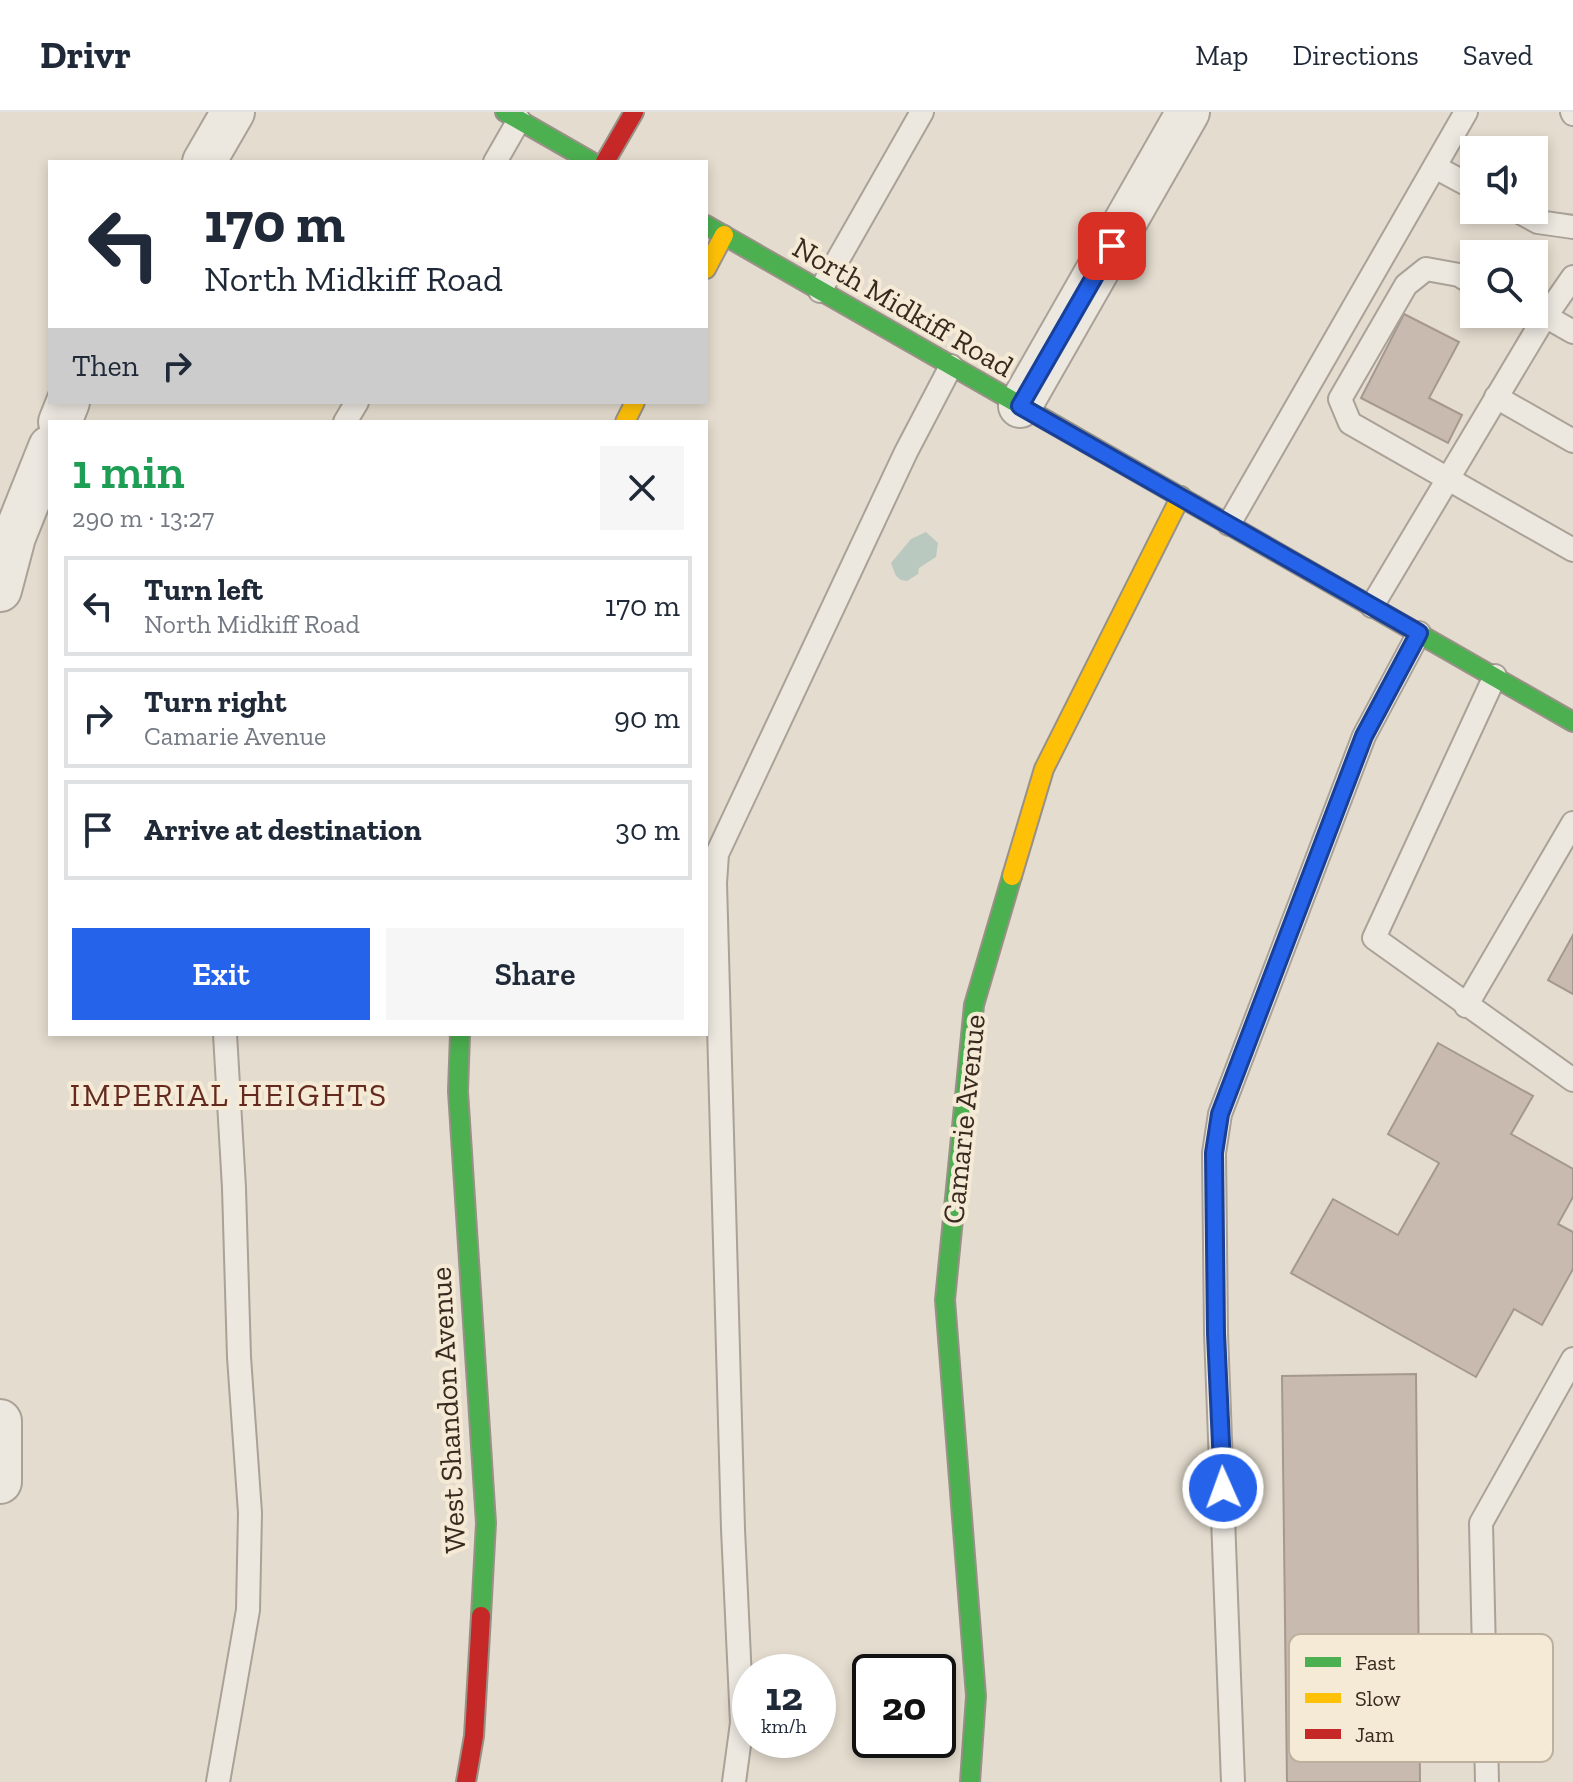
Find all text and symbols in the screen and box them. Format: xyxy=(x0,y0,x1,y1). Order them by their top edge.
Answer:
text: Drivr xyxy=(40,32,131,78)
text: Map xyxy=(1195,39,1248,72)
text: Directions xyxy=(1292,39,1419,72)
text: Saved xyxy=(1463,39,1533,72)
map controls xyxy=(1460,136,1548,328)
button: sound xyxy=(1460,136,1548,224)
text: 170 m xyxy=(204,189,345,256)
icon: left xyxy=(72,192,176,296)
pin xyxy=(1078,212,1146,280)
icon: arrive xyxy=(1090,224,1134,268)
street label: North Midkiff Road xyxy=(786,229,1020,385)
button: search xyxy=(1460,240,1548,328)
text: North Midkiff Road xyxy=(204,257,503,300)
icon: right xyxy=(155,344,199,388)
text: Then xyxy=(72,348,139,384)
text: 1 min xyxy=(72,443,185,500)
button: close xyxy=(600,446,684,530)
text: 290 m · 13:27 xyxy=(72,502,214,534)
text: Turn left xyxy=(144,572,263,608)
icon: left xyxy=(76,584,120,628)
text: 170 m xyxy=(605,588,680,624)
text: North Midkiff Road xyxy=(144,608,360,640)
text: Turn right xyxy=(144,684,286,720)
icon: right xyxy=(76,696,120,740)
text: 90 m xyxy=(614,700,680,736)
text: Camarie Avenue xyxy=(144,720,326,752)
icon: arrive xyxy=(76,808,120,852)
text: Arrive at destination xyxy=(144,812,421,848)
text: 30 m xyxy=(615,812,680,848)
button: Exit xyxy=(72,928,370,1020)
button: Share xyxy=(386,928,684,1020)
street label: Camarie Avenue xyxy=(935,1013,993,1225)
district label: IMPERIAL HEIGHTS xyxy=(70,1076,388,1114)
street label: West Shandon Avenue xyxy=(423,1266,473,1554)
position arrow xyxy=(1181,1446,1265,1530)
legend xyxy=(1289,1634,1553,1762)
text: Fast xyxy=(1355,1649,1396,1676)
speed limit sign: 20 xyxy=(852,1654,956,1758)
text: 12 xyxy=(765,1672,803,1720)
text: Slow xyxy=(1355,1685,1401,1712)
text: km/h xyxy=(761,1714,807,1738)
text: Jam xyxy=(1355,1721,1394,1748)

